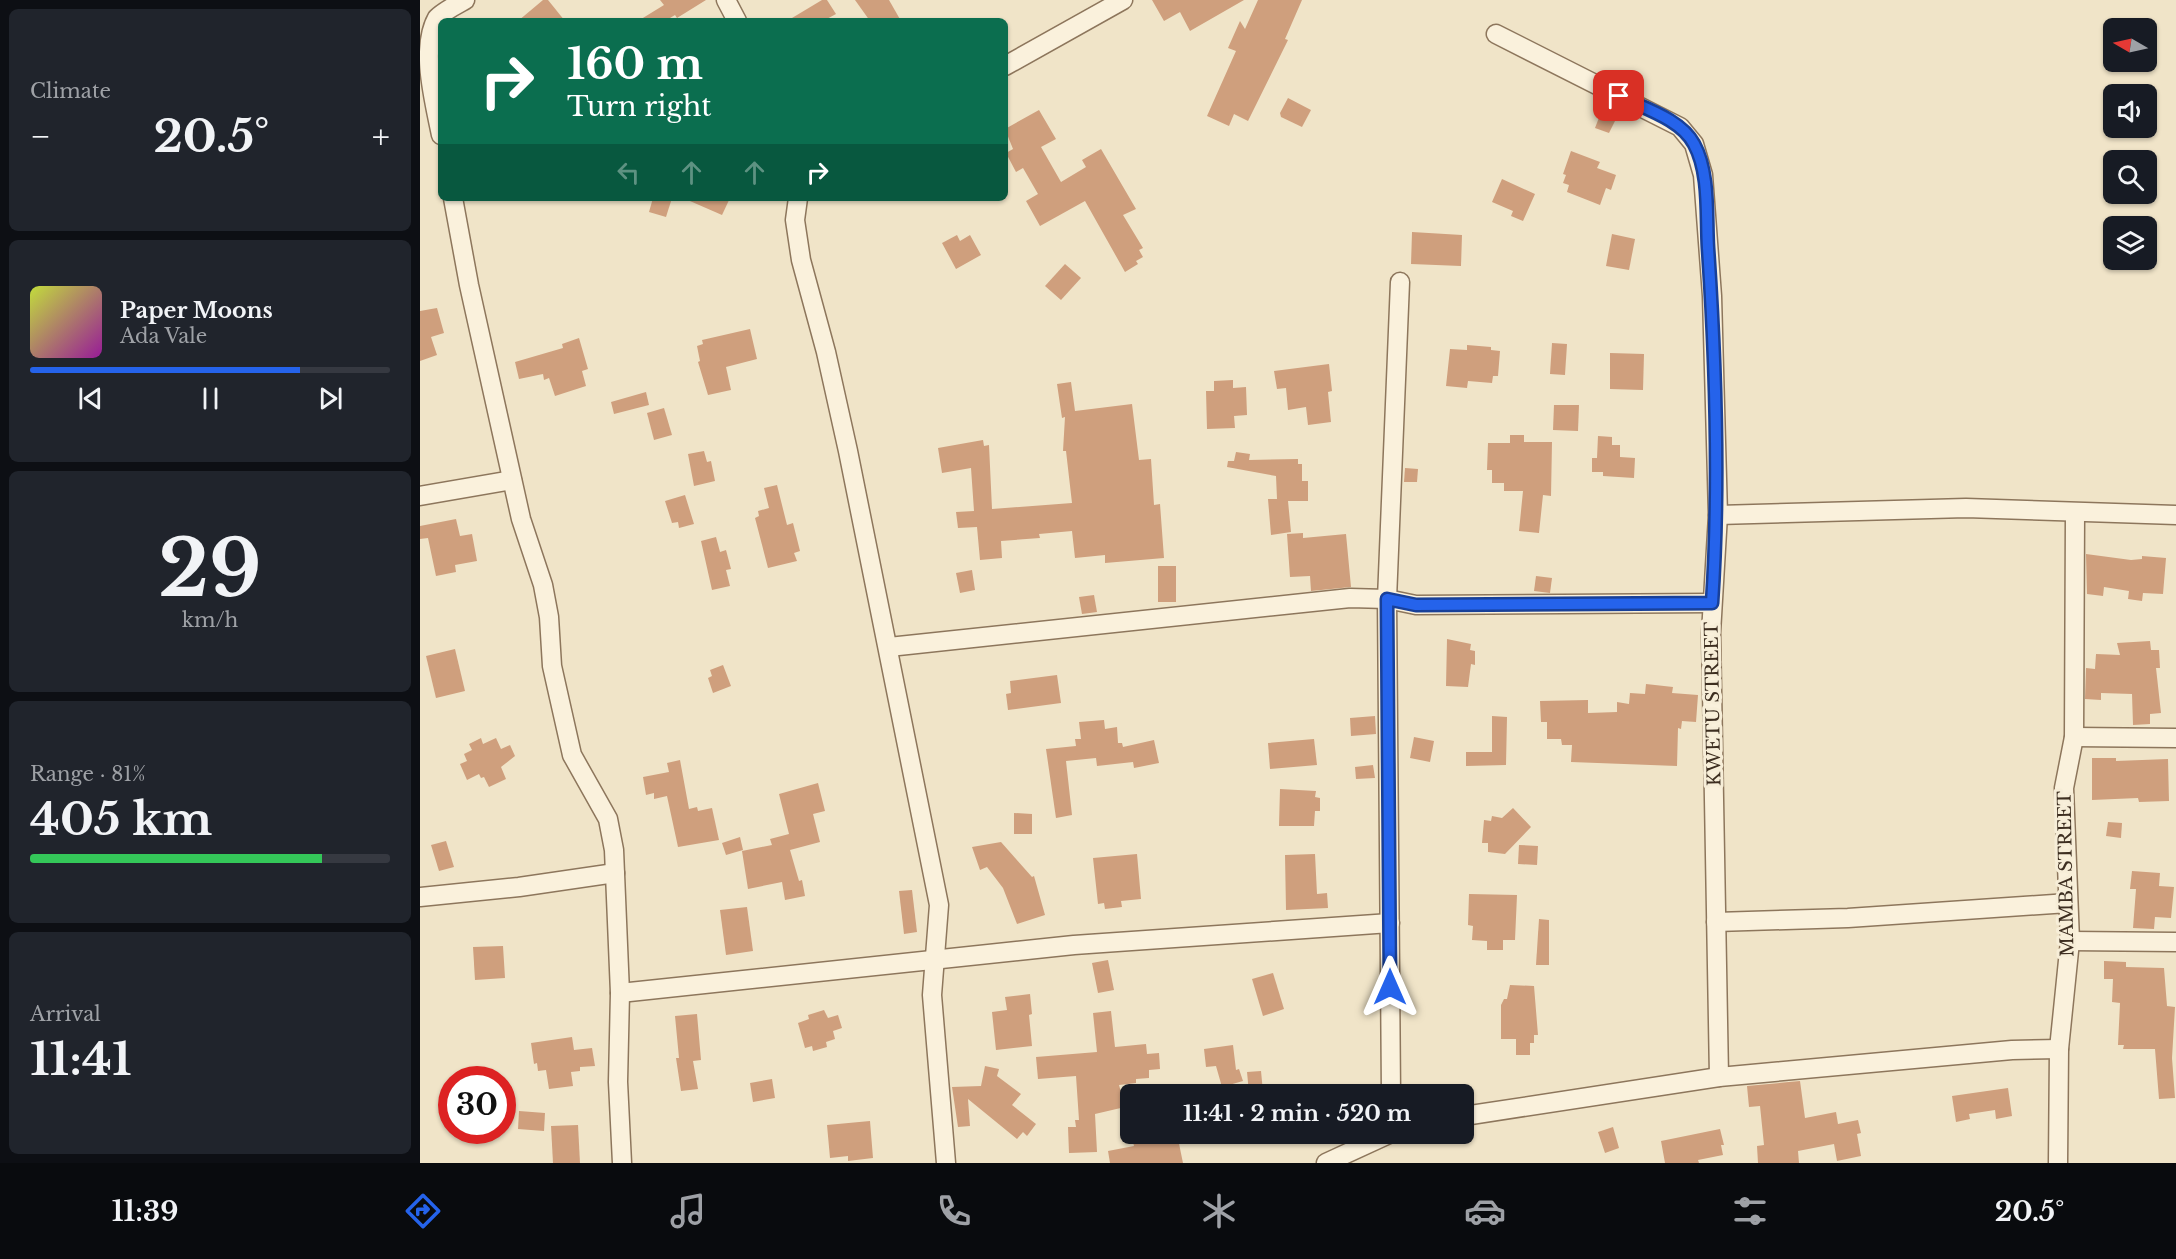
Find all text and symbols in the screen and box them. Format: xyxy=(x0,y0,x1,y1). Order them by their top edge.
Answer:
north arrow xyxy=(2103,18,2157,72)
map controls xyxy=(2103,18,2157,270)
text: 160 m xyxy=(567,38,703,90)
icon: right xyxy=(468,42,546,120)
pin xyxy=(1593,70,1644,121)
text: Climate xyxy=(30,79,111,103)
icon: arrive xyxy=(1602,79,1635,112)
button: sound xyxy=(2103,84,2157,138)
text: Turn right xyxy=(567,90,711,123)
text: 20.5° xyxy=(153,108,269,164)
text: − xyxy=(30,116,51,157)
text: + xyxy=(372,116,390,157)
button: search xyxy=(2103,150,2157,204)
icon: left xyxy=(612,156,645,189)
icon: ahead xyxy=(675,156,708,189)
icon: ahead xyxy=(738,156,771,189)
icon: right xyxy=(801,156,834,189)
button: layers xyxy=(2103,216,2157,270)
text: Paper Moons xyxy=(120,297,273,324)
text: Ada Vale xyxy=(120,324,207,348)
icon: previous xyxy=(74,382,107,415)
icon: pause xyxy=(194,382,227,415)
icon: next xyxy=(314,382,347,415)
text: 29 xyxy=(158,520,262,617)
text: km/h xyxy=(182,608,238,632)
street label: KWETU STREET xyxy=(1701,621,1725,786)
text: Range · 81% xyxy=(30,762,146,786)
street label: MAMBA STREET xyxy=(2054,790,2078,957)
text: 405 km xyxy=(30,791,212,847)
position arrow xyxy=(1358,955,1422,1019)
text: Arrival xyxy=(30,1002,101,1026)
text: 11:41 xyxy=(30,1031,132,1087)
speed limit sign: 30 xyxy=(438,1066,516,1144)
text: 11:41 · 2 min · 520 m xyxy=(1183,1100,1411,1127)
icon: directions xyxy=(402,1190,444,1232)
icon: music xyxy=(667,1190,709,1232)
icon: phone xyxy=(933,1190,975,1232)
icon: climate xyxy=(1198,1190,1240,1232)
icon: car xyxy=(1464,1190,1506,1232)
icon: filters xyxy=(1729,1190,1771,1232)
text: 11:39 xyxy=(112,1195,178,1228)
text: 20.5° xyxy=(1995,1195,2064,1228)

